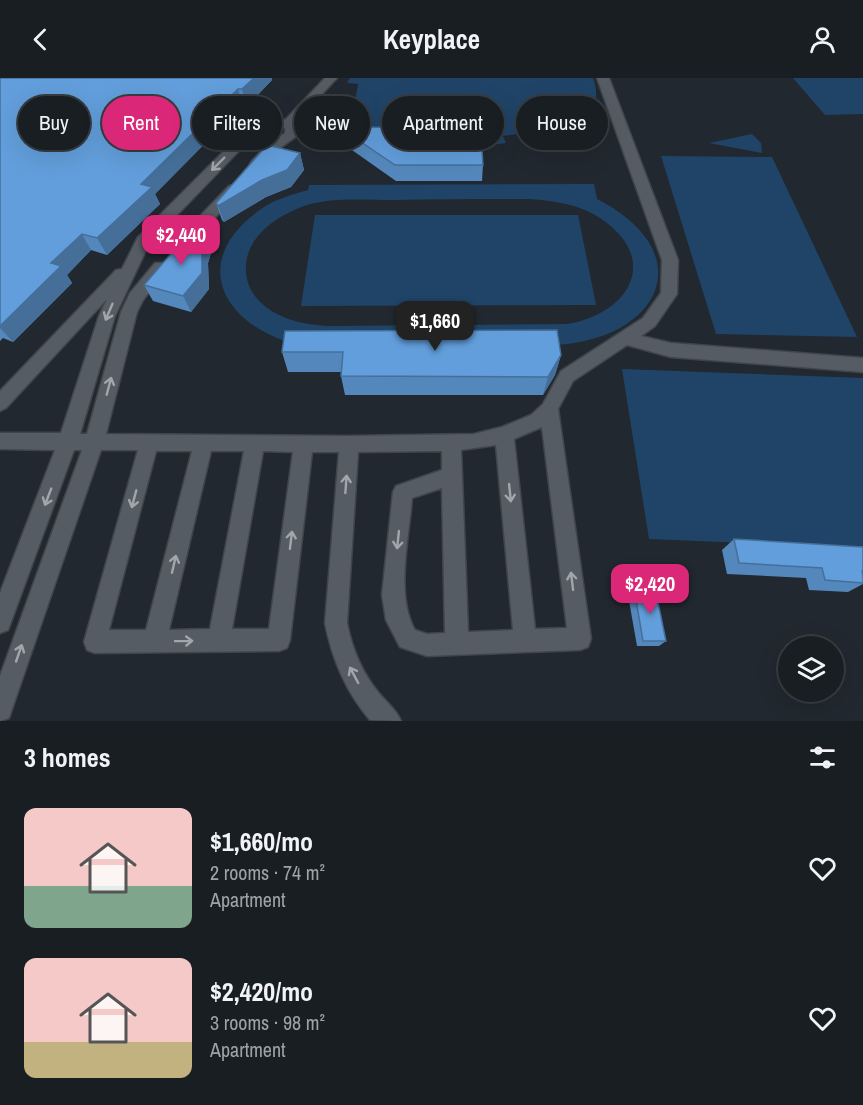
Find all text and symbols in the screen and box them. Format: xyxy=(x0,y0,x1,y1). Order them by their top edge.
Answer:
text: Keyplace xyxy=(383,21,480,57)
icon: back xyxy=(24,23,57,56)
icon: person xyxy=(806,23,839,56)
chip: Buy xyxy=(18,96,90,150)
chip: Rent xyxy=(102,96,180,150)
chip: Filters xyxy=(192,96,282,150)
chip: New xyxy=(294,96,370,150)
chip: Apartment xyxy=(382,96,504,150)
chip: House xyxy=(516,96,608,150)
one-way arrow xyxy=(210,157,225,171)
pin: $2,440 xyxy=(132,215,230,266)
text: $2,440 xyxy=(156,221,206,248)
pin: $1,660 xyxy=(386,301,484,352)
one-way arrow xyxy=(103,303,114,321)
text: $1,660 xyxy=(410,307,460,334)
one-way arrow xyxy=(104,377,115,396)
one-way arrow xyxy=(341,475,352,494)
one-way arrow xyxy=(505,483,516,503)
one-way arrow xyxy=(41,487,52,506)
one-way arrow xyxy=(127,489,139,508)
one-way arrow xyxy=(392,530,403,550)
one-way arrow xyxy=(286,531,297,550)
one-way arrow xyxy=(168,555,180,574)
pin: $2,420 xyxy=(601,564,699,615)
text: $2,420 xyxy=(625,570,675,597)
one-way arrow xyxy=(566,572,577,592)
one-way arrow xyxy=(174,635,194,647)
map controls xyxy=(778,636,844,702)
button: layers xyxy=(778,636,844,702)
one-way arrow xyxy=(15,645,26,663)
one-way arrow xyxy=(348,667,360,684)
text: 3 homes xyxy=(24,740,111,775)
icon: filters xyxy=(806,741,839,774)
text: $1,660/mo xyxy=(210,824,313,859)
icon: home xyxy=(72,832,144,904)
icon: heart xyxy=(806,852,839,885)
text: 2 rooms · 74 m² xyxy=(210,859,325,886)
text: Apartment xyxy=(210,886,286,913)
text: $2,420/mo xyxy=(210,974,313,1009)
icon: home xyxy=(72,982,144,1054)
icon: heart xyxy=(806,1002,839,1035)
text: 3 rooms · 98 m² xyxy=(210,1009,325,1036)
text: Apartment xyxy=(210,1036,286,1063)

